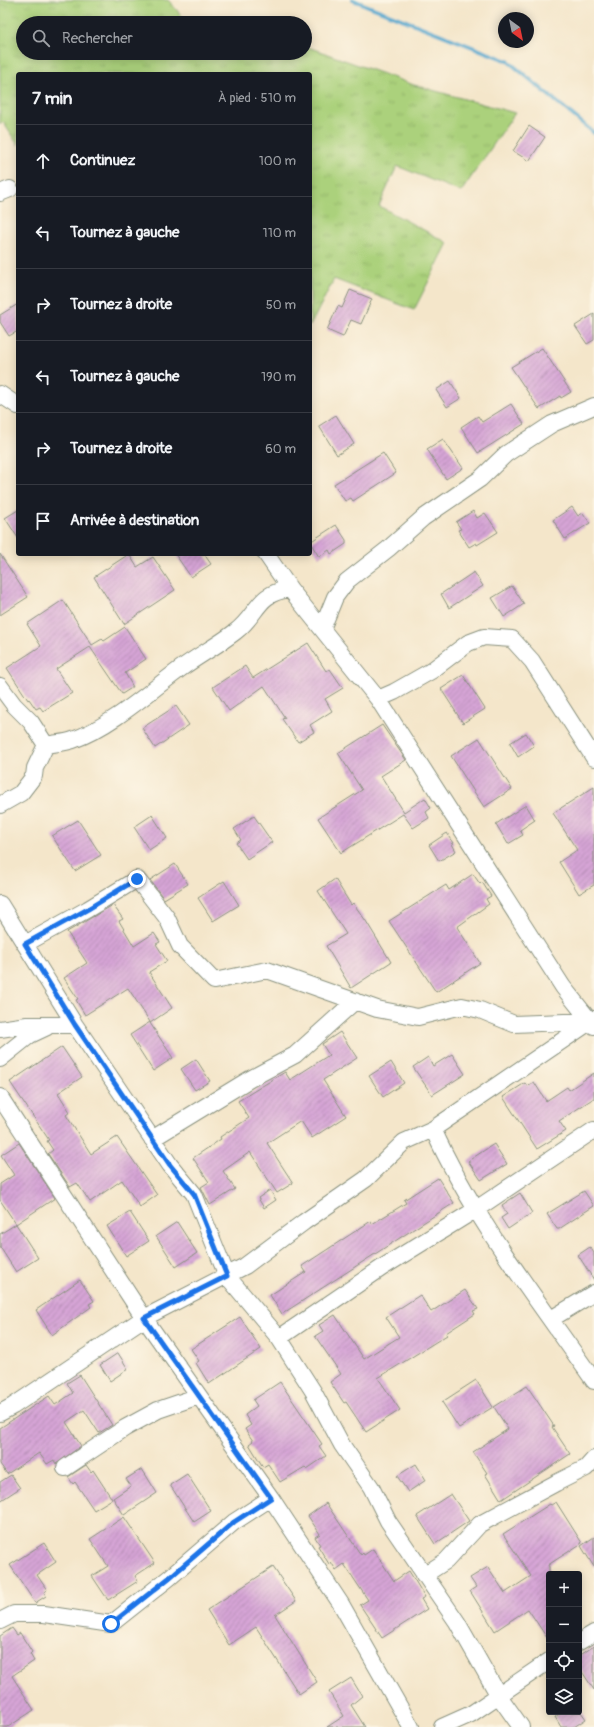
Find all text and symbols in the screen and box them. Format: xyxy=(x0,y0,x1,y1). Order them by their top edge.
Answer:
north arrow xyxy=(498,12,534,48)
search box xyxy=(16,16,312,60)
icon: search xyxy=(30,27,52,49)
text: Rechercher xyxy=(62,29,133,48)
text: 7 min xyxy=(32,88,72,109)
text: À pied · 510 m xyxy=(218,90,296,106)
icon: ahead xyxy=(32,150,54,172)
text: Continuez xyxy=(70,151,135,170)
text: 100 m xyxy=(259,153,296,169)
icon: left xyxy=(32,222,54,244)
text: Tournez à gauche xyxy=(70,223,180,242)
text: 110 m xyxy=(263,225,296,241)
icon: right xyxy=(32,294,54,316)
text: Tournez à droite xyxy=(70,295,172,314)
text: 50 m xyxy=(266,297,296,313)
icon: left xyxy=(32,366,54,388)
text: Tournez à gauche xyxy=(70,367,180,386)
text: 190 m xyxy=(261,369,296,385)
icon: right xyxy=(32,438,54,460)
text: Tournez à droite xyxy=(70,439,172,458)
text: 60 m xyxy=(265,441,296,457)
icon: arrive xyxy=(32,510,54,532)
text: Arrivée à destination xyxy=(70,511,199,530)
route end xyxy=(128,870,146,888)
map controls xyxy=(546,1571,582,1715)
button: + xyxy=(546,1571,582,1607)
button: − xyxy=(546,1607,582,1643)
route start xyxy=(102,1615,120,1633)
button: locate xyxy=(546,1643,582,1679)
button: layers xyxy=(546,1679,582,1715)

